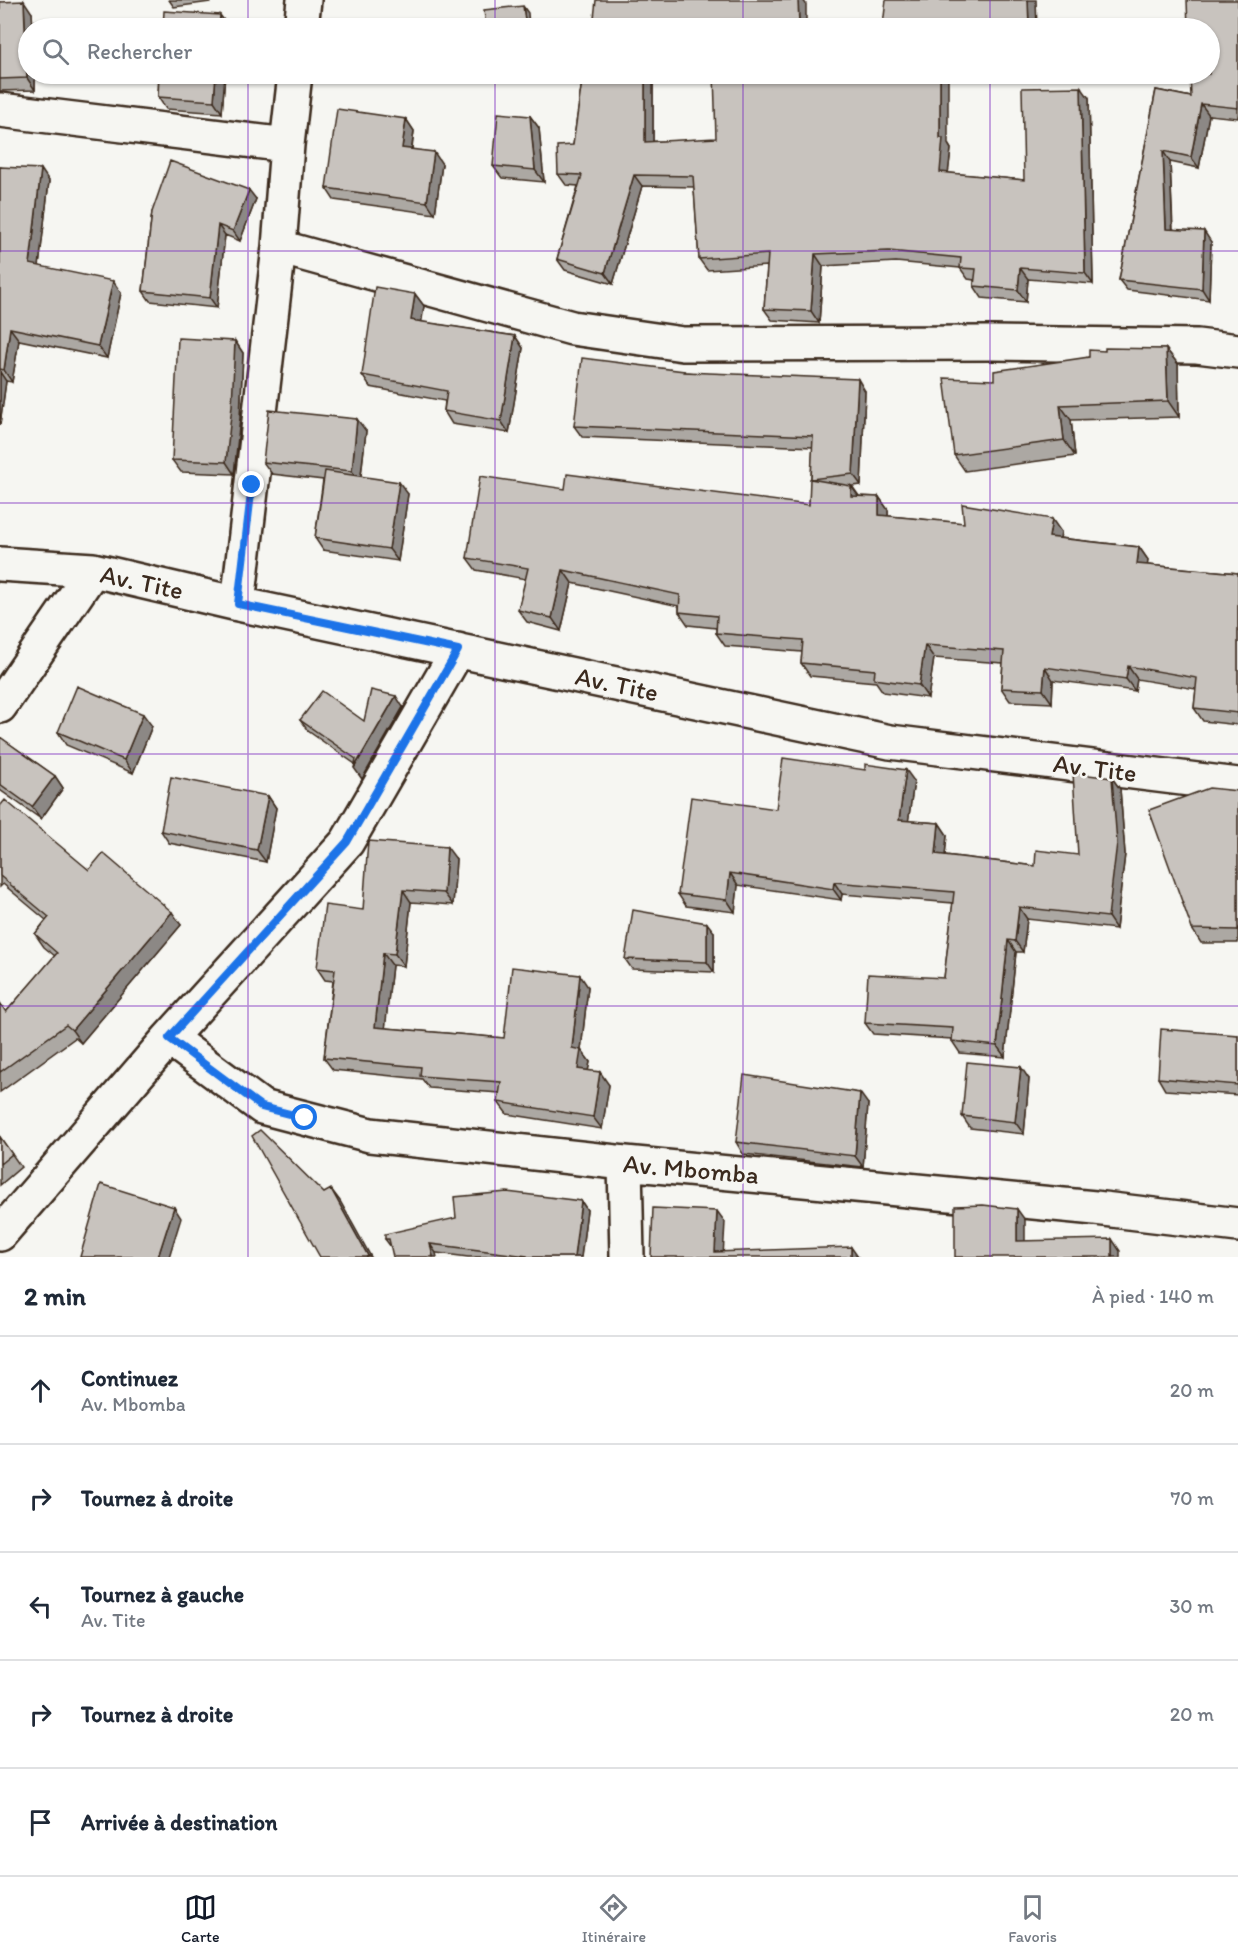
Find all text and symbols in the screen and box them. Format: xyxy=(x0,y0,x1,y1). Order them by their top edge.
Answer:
search box xyxy=(18,18,1220,84)
icon: search xyxy=(39,35,72,68)
text: Rechercher xyxy=(87,38,192,65)
route end xyxy=(238,471,264,497)
street label: Av. Tite xyxy=(98,558,186,606)
street label: Av. Tite xyxy=(573,660,661,708)
street label: Av. Tite xyxy=(1051,747,1139,789)
route start xyxy=(291,1104,317,1130)
street label: Av. Mbomba xyxy=(622,1147,760,1191)
text: 2 min xyxy=(24,1280,86,1312)
text: À pied · 140 m xyxy=(1092,1284,1214,1308)
text: Continuez xyxy=(81,1365,178,1392)
icon: ahead xyxy=(24,1374,57,1407)
text: 20 m xyxy=(1170,1378,1214,1402)
text: Av. Mbomba xyxy=(81,1392,186,1416)
icon: right xyxy=(24,1482,57,1515)
text: Tournez à droite xyxy=(81,1485,233,1512)
text: 70 m xyxy=(1170,1486,1214,1510)
text: Tournez à gauche xyxy=(81,1581,244,1608)
icon: left xyxy=(24,1590,57,1623)
text: 30 m xyxy=(1169,1594,1214,1618)
text: Av. Tite xyxy=(81,1608,146,1632)
icon: right xyxy=(24,1698,57,1731)
text: Tournez à droite xyxy=(81,1701,233,1728)
text: 20 m xyxy=(1170,1702,1214,1726)
icon: arrive xyxy=(24,1806,57,1839)
text: Arrivée à destination xyxy=(81,1809,277,1836)
tab: Carte xyxy=(181,1891,220,1946)
tab: Itinéraire xyxy=(582,1891,646,1946)
tab: Favoris xyxy=(1008,1891,1057,1946)

